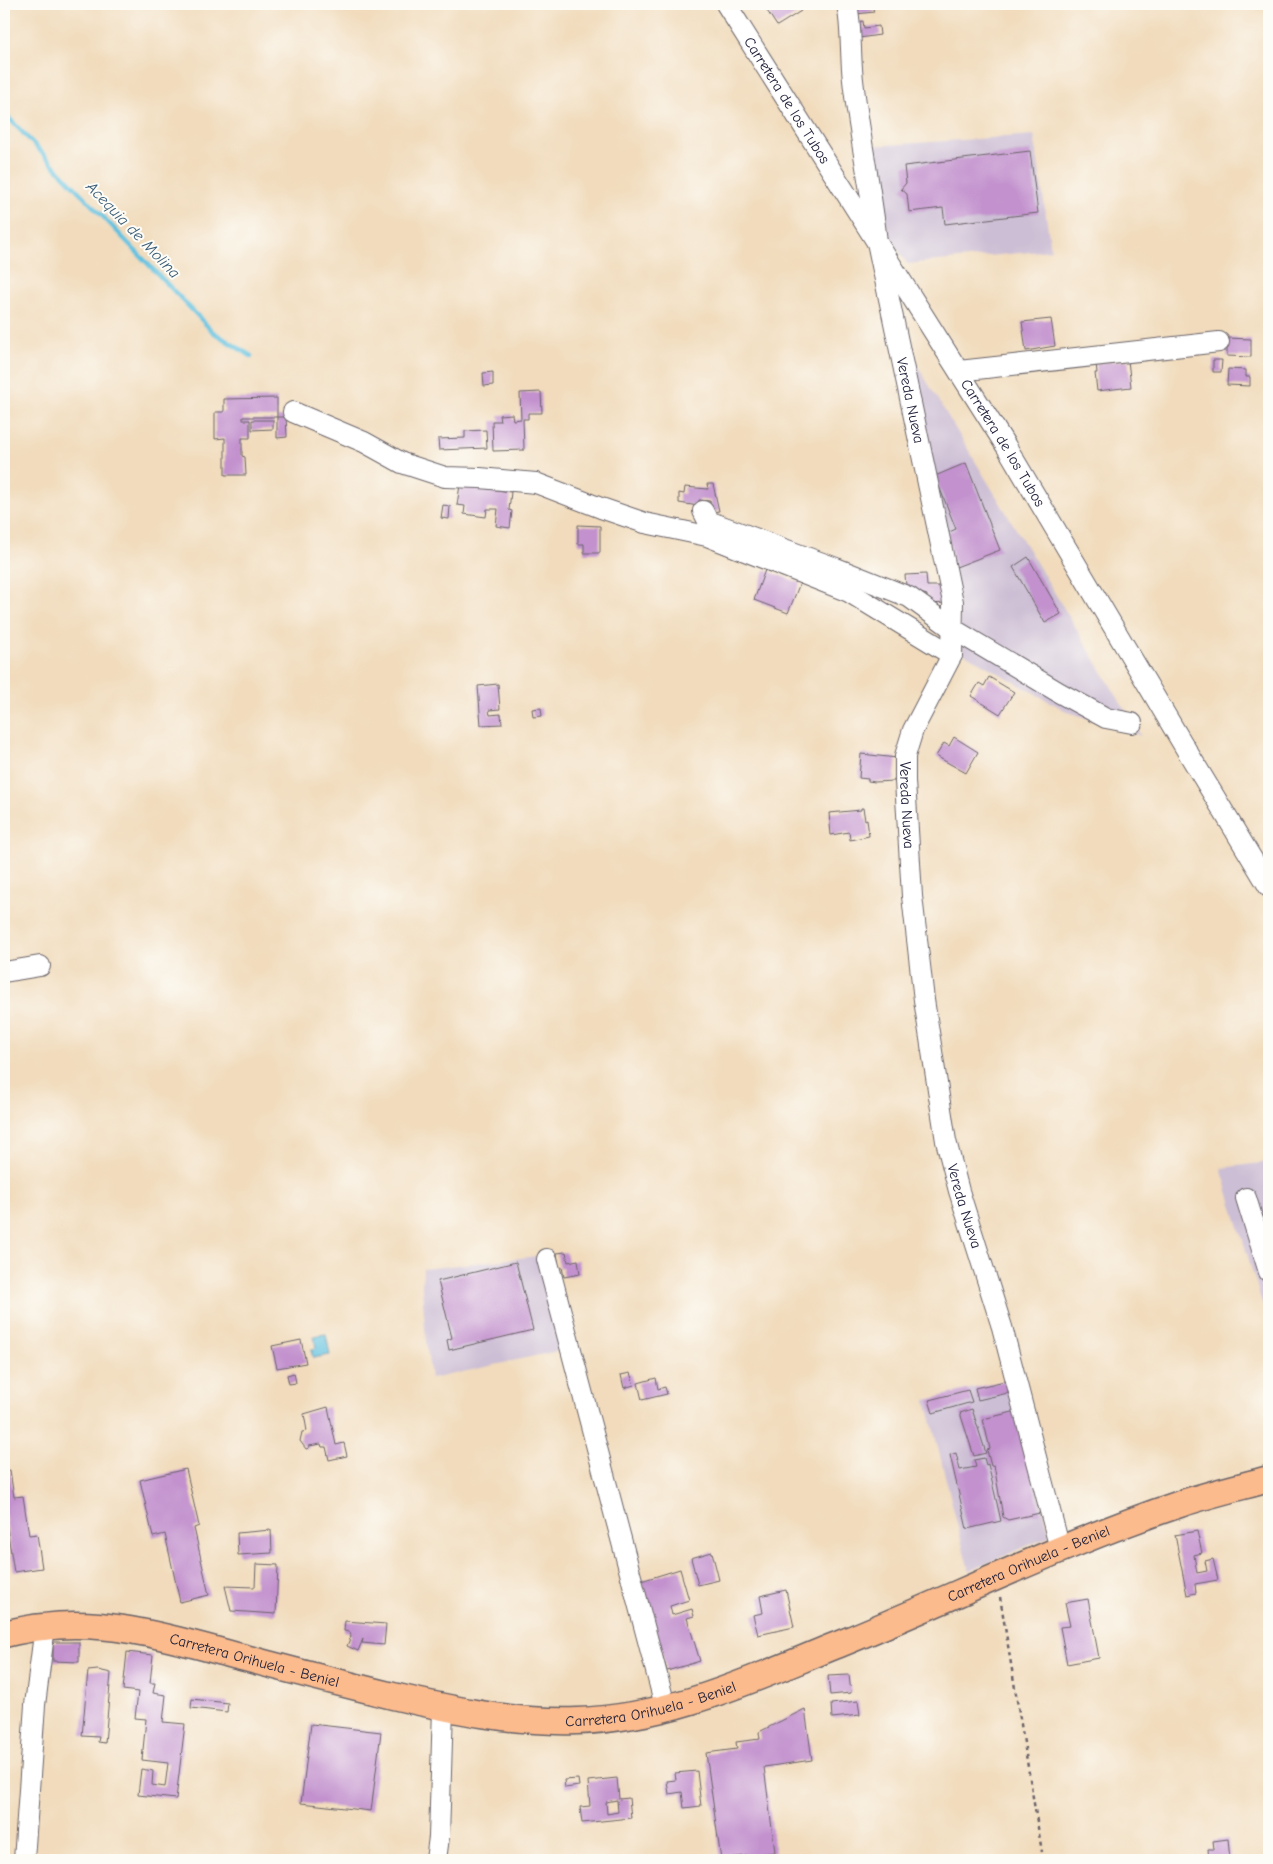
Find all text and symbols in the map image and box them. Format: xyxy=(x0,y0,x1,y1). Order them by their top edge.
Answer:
street label: Carretera de los Tubos xyxy=(740,34,834,167)
water label: Acequia de Molina xyxy=(82,177,184,282)
street label: Vereda Nueva xyxy=(893,356,928,445)
street label: Carretera de los Tubos xyxy=(957,376,1049,510)
street label: Vereda Nueva xyxy=(896,762,918,849)
street label: Vereda Nueva xyxy=(943,1162,986,1251)
street label: Carretera Orihuela - Beniel xyxy=(945,1521,1112,1606)
street label: Carretera Orihuela - Beniel xyxy=(168,1629,341,1691)
street label: Carretera Orihuela - Beniel xyxy=(565,1677,738,1730)

